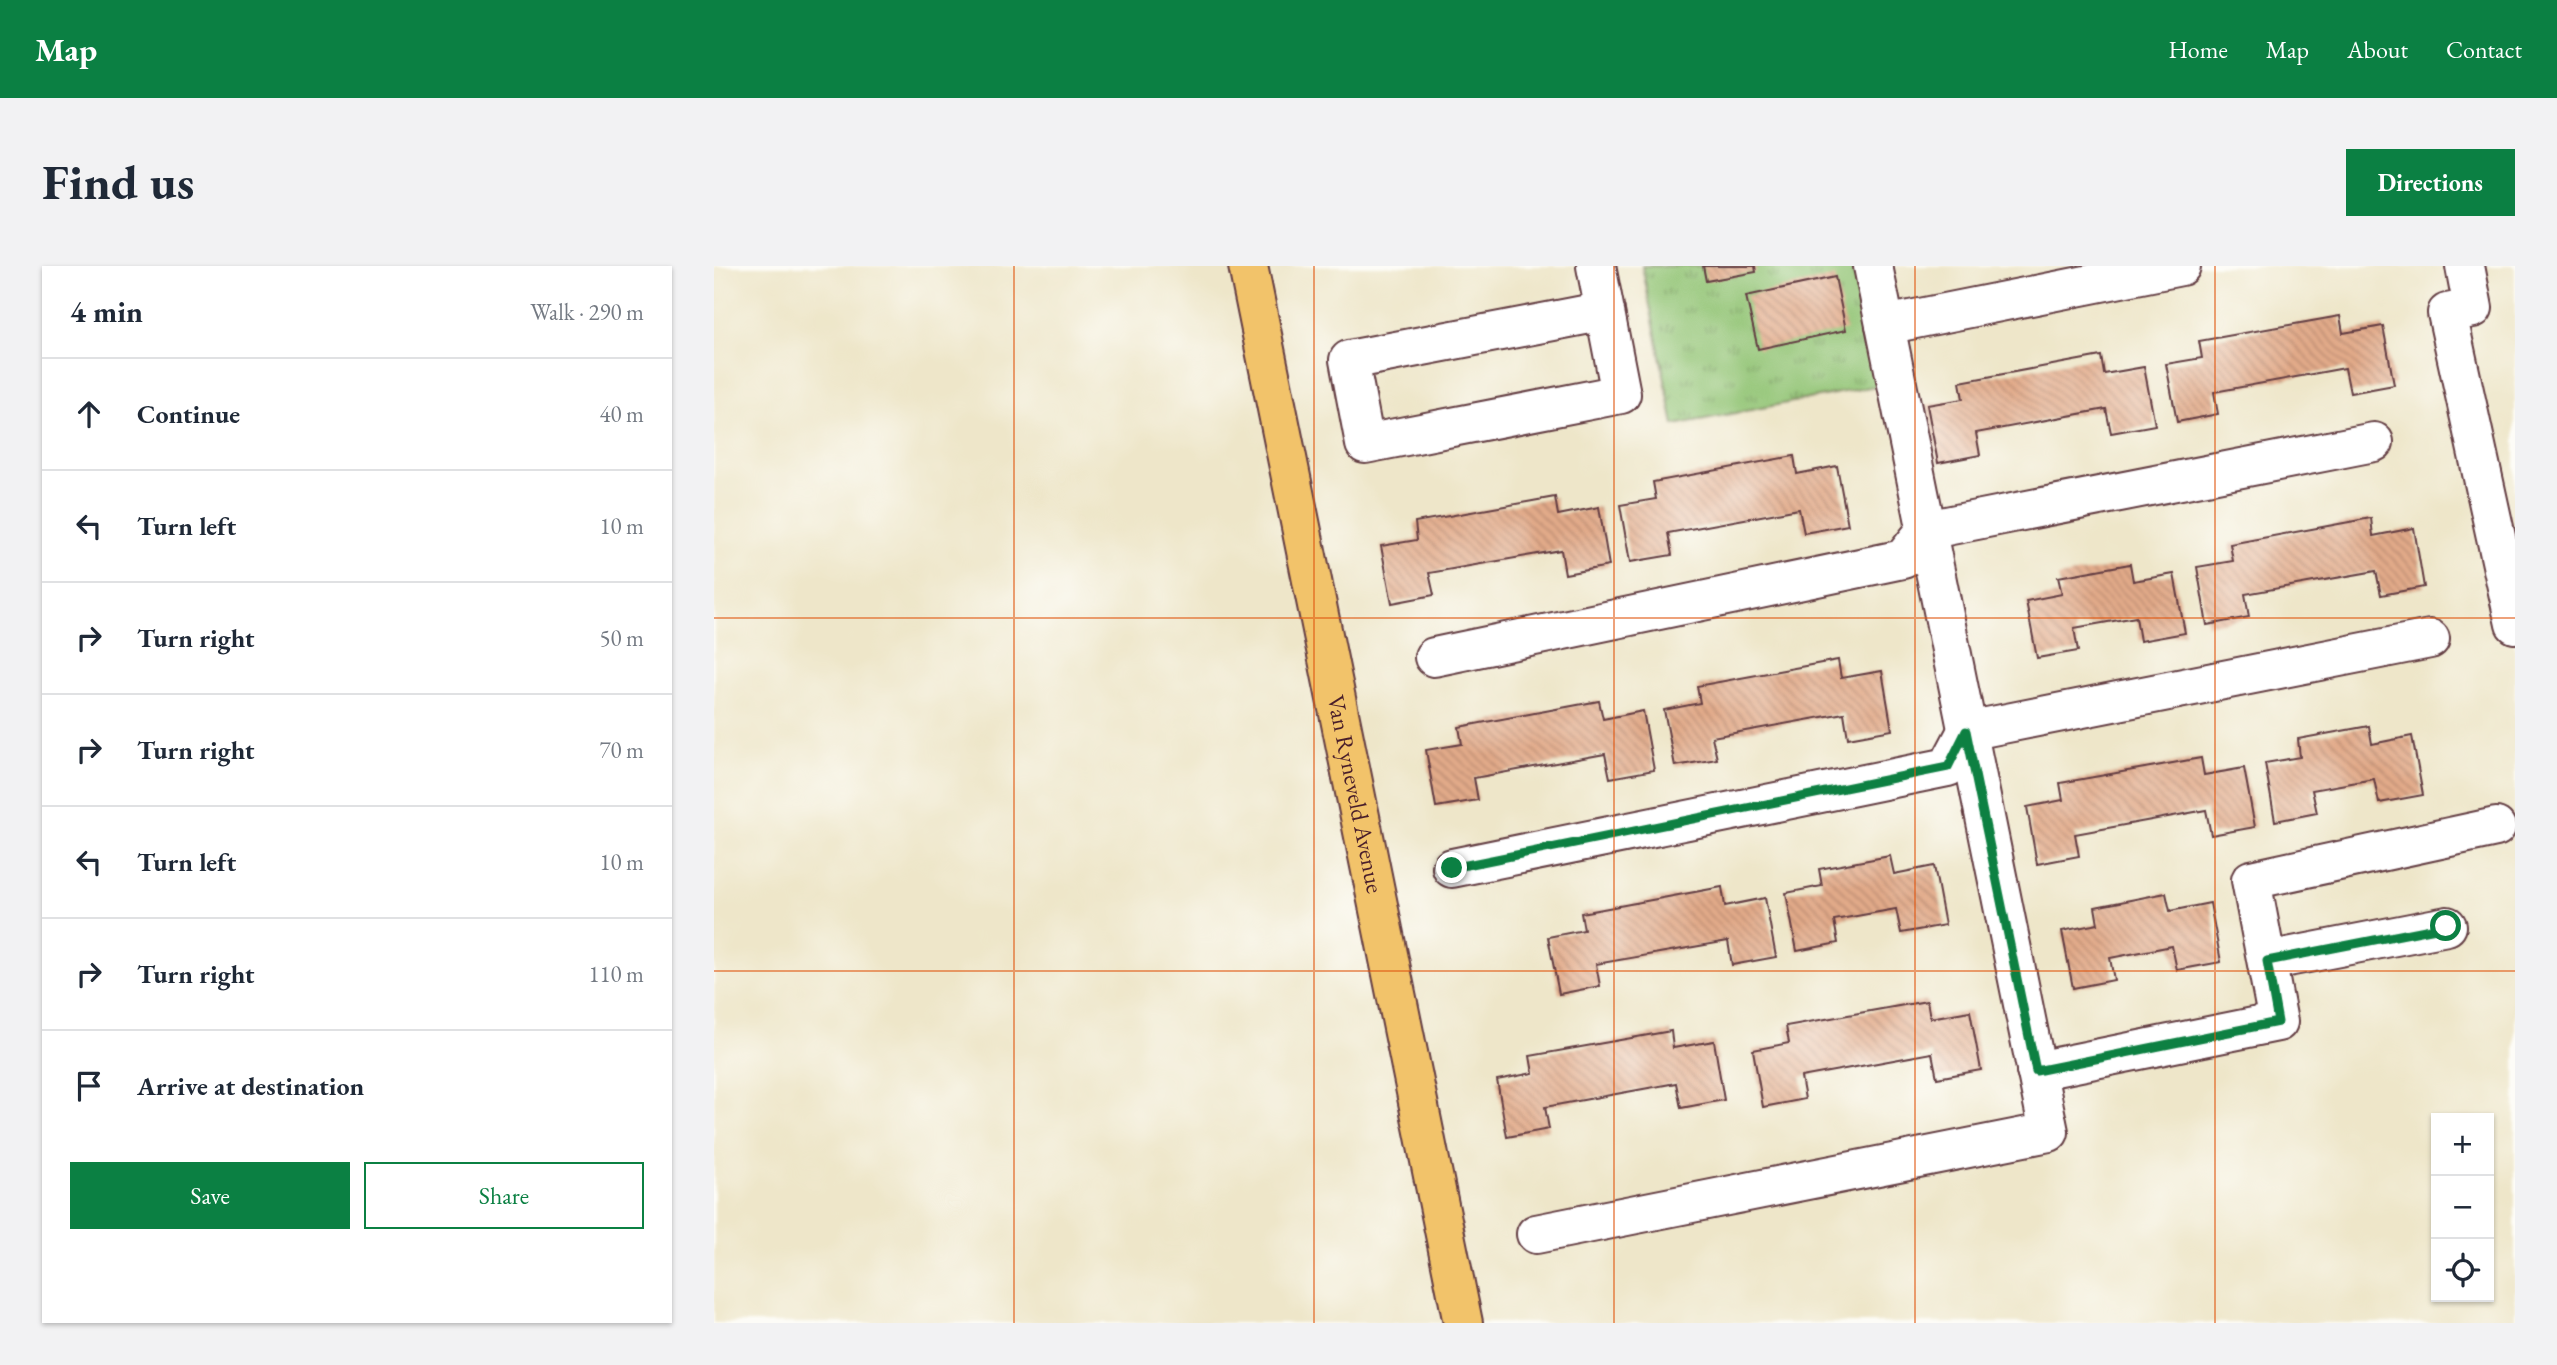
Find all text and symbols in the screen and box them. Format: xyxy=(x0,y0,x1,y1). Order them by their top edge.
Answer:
text: Map xyxy=(35,28,97,71)
text: Home xyxy=(2168,34,2228,65)
text: Map xyxy=(2266,34,2309,65)
text: About xyxy=(2347,34,2408,65)
text: Contact xyxy=(2446,34,2522,65)
button: Directions xyxy=(2346,149,2515,216)
text: Find us xyxy=(42,150,194,214)
text: 4 min xyxy=(70,292,143,331)
text: Walk · 290 m xyxy=(530,297,644,327)
icon: ahead xyxy=(70,395,108,433)
text: Continue xyxy=(137,397,240,431)
text: 40 m xyxy=(599,399,644,429)
icon: left xyxy=(70,507,108,545)
text: Turn left xyxy=(137,509,236,543)
text: 10 m xyxy=(599,511,644,541)
icon: right xyxy=(70,619,108,657)
text: Turn right xyxy=(137,621,255,655)
text: 50 m xyxy=(599,623,644,653)
street label: Van Ryneveld Avenue xyxy=(1321,692,1391,896)
icon: right xyxy=(70,731,108,769)
text: Turn right xyxy=(137,733,255,767)
text: 70 m xyxy=(599,735,644,765)
icon: left xyxy=(70,843,108,881)
text: Turn left xyxy=(137,845,236,879)
text: 10 m xyxy=(599,847,644,877)
route end xyxy=(1436,852,1467,883)
route start xyxy=(2430,910,2461,941)
icon: right xyxy=(70,955,108,993)
text: Turn right xyxy=(137,957,255,991)
text: 110 m xyxy=(588,959,644,989)
icon: arrive xyxy=(70,1067,108,1105)
text: Arrive at destination xyxy=(137,1069,364,1103)
map controls xyxy=(2431,1113,2494,1302)
button: + xyxy=(2431,1113,2494,1176)
button: Save xyxy=(70,1162,350,1229)
button: Share xyxy=(364,1162,644,1229)
button: − xyxy=(2431,1176,2494,1239)
button: locate xyxy=(2431,1239,2494,1302)

